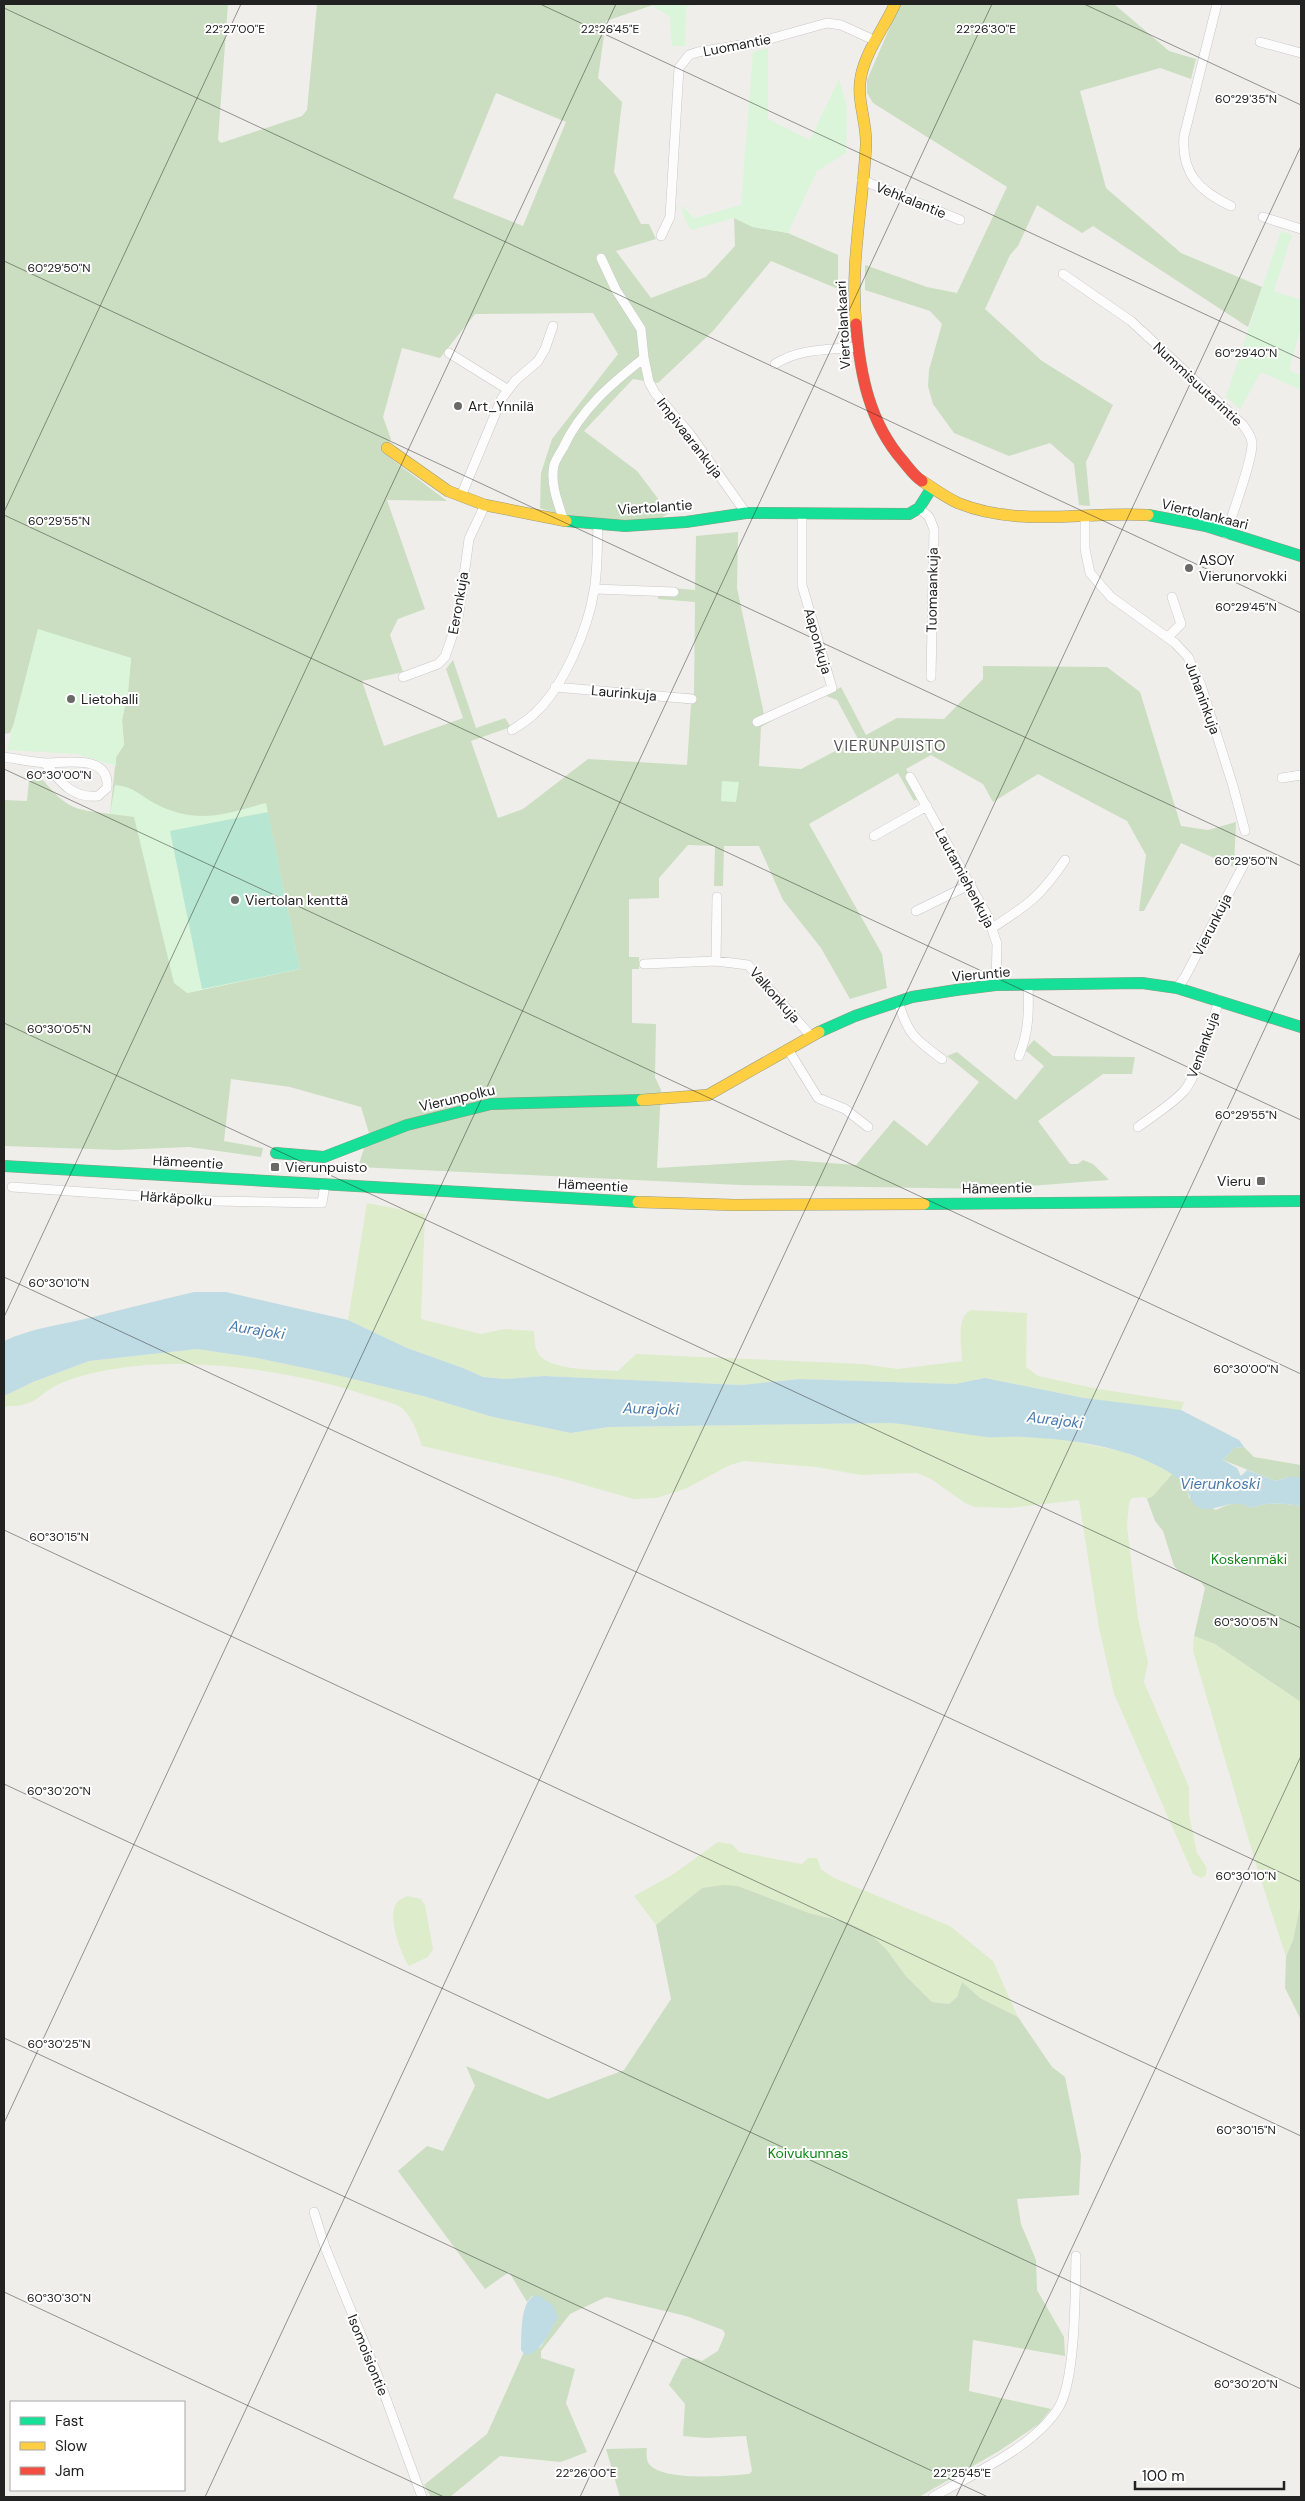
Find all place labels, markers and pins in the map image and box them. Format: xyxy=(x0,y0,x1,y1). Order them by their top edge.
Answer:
place label: Art_Ynnilä xyxy=(468,397,534,415)
marker: Art_Ynnilä xyxy=(452,400,464,412)
place label: ASOY Vierunorvokki xyxy=(1199,551,1287,585)
marker: ASOY Vierunorvokki xyxy=(1183,562,1195,574)
place label: Lietohalli xyxy=(81,690,138,708)
marker: Lietohalli xyxy=(65,693,77,705)
place label: Viertolan kenttä xyxy=(245,891,348,909)
marker: Viertolan kenttä xyxy=(229,894,241,906)
place label: Vierunpuisto xyxy=(285,1158,367,1176)
marker: Vierunpuisto xyxy=(269,1161,281,1173)
place label: Vieru xyxy=(1217,1172,1251,1190)
marker: Vieru xyxy=(1255,1175,1267,1187)

